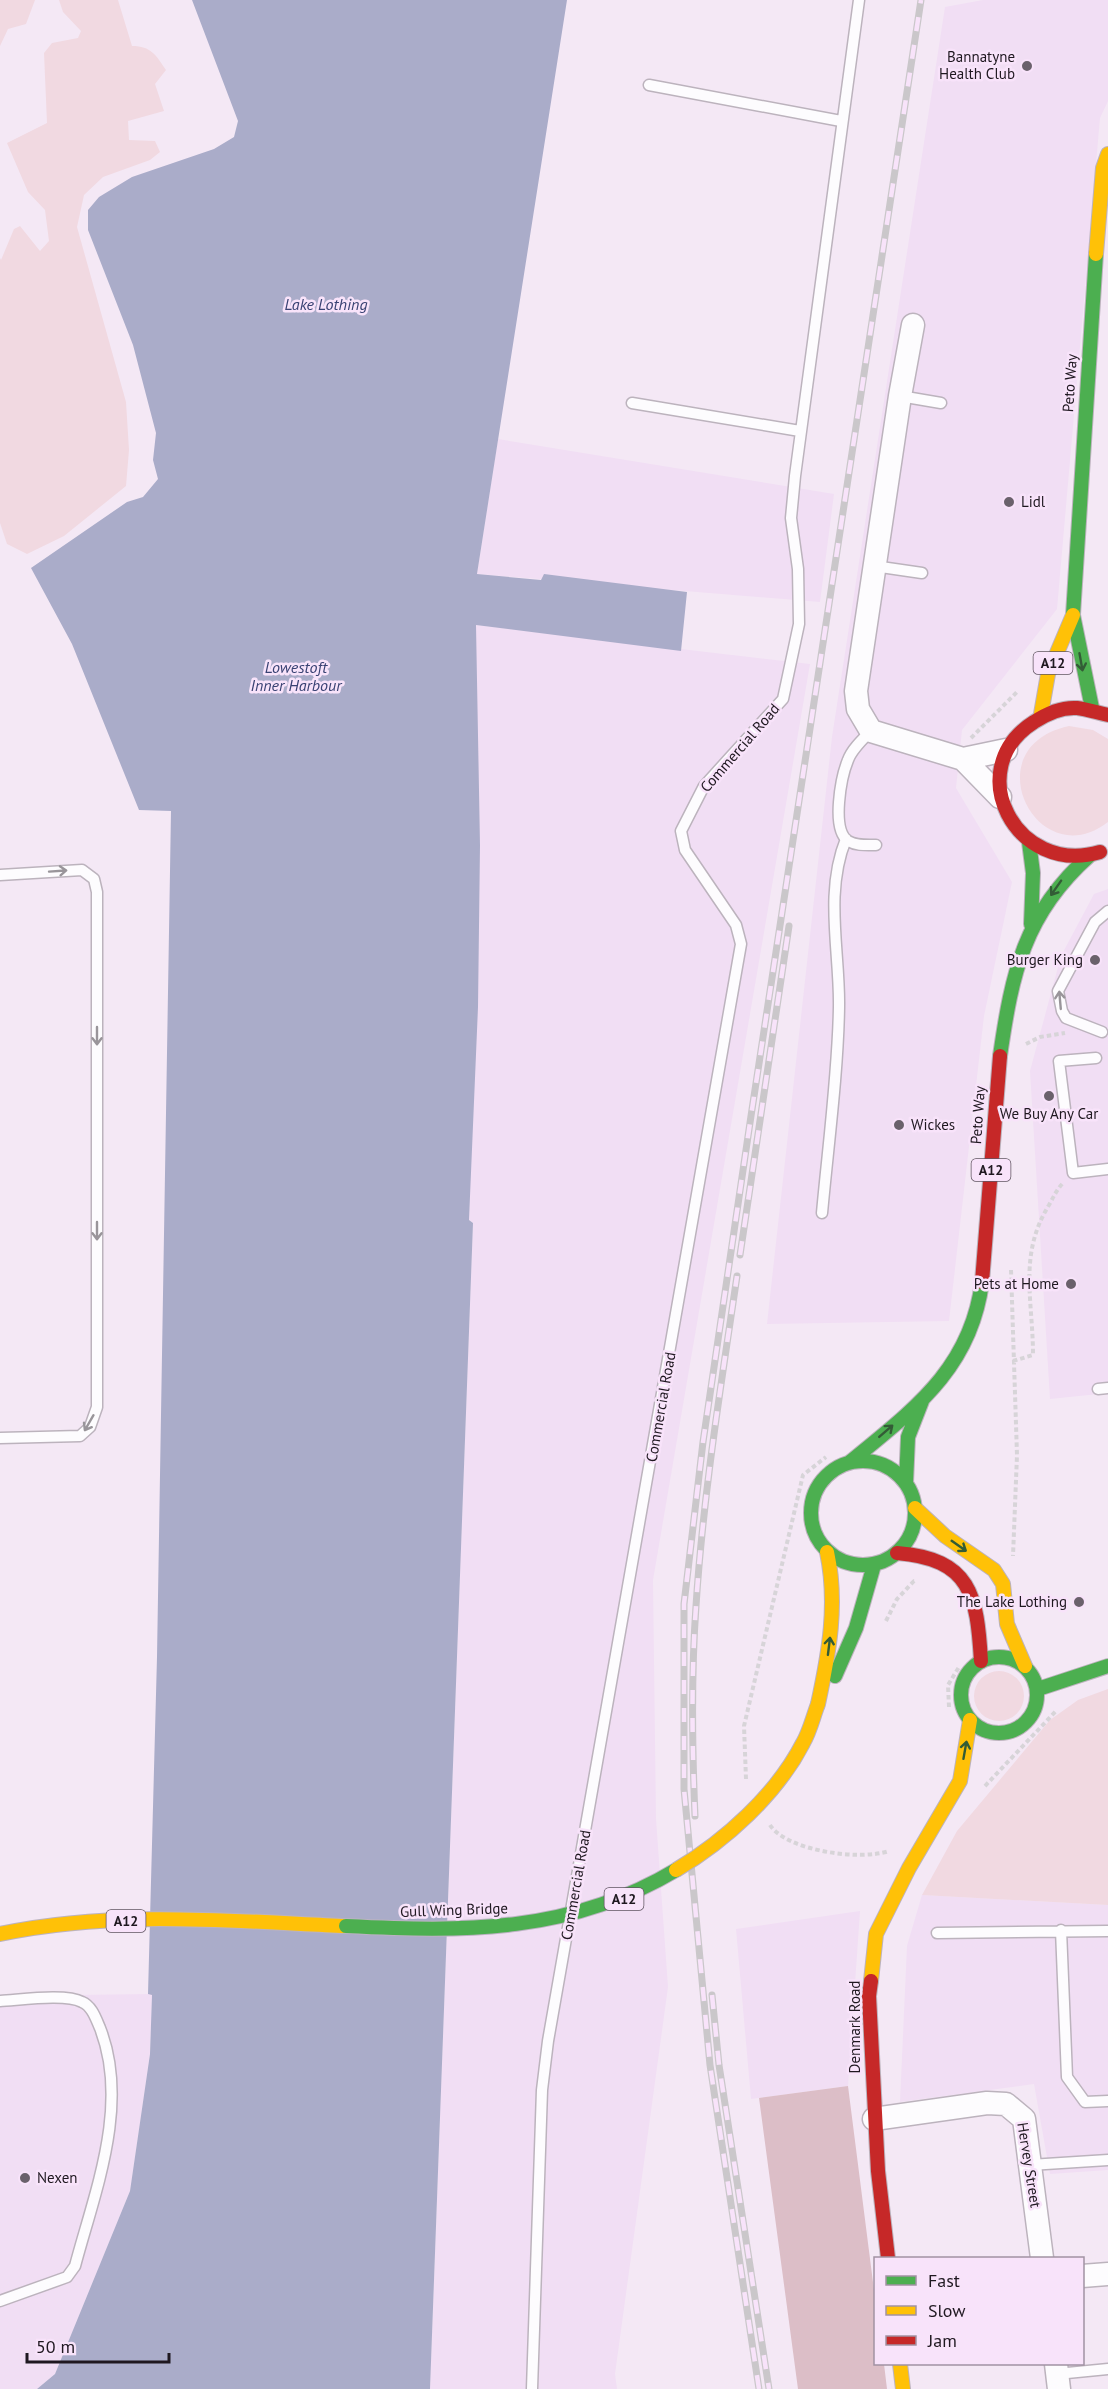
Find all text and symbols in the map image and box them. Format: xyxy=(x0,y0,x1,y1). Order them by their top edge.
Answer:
place label: Bannatyne Health Club xyxy=(939,47,1015,83)
marker: Bannatyne Health Club xyxy=(1020,59,1034,73)
water label: Lake Lothing xyxy=(285,294,367,314)
street label: Peto Way xyxy=(1058,353,1081,413)
place label: Lidl xyxy=(1021,492,1046,511)
marker: Lidl xyxy=(1002,495,1016,509)
one-way arrow xyxy=(1076,651,1087,671)
road number: A12 xyxy=(1034,652,1072,674)
water label: Lowestoft Inner Harbour xyxy=(250,657,343,695)
street label: Commercial Road xyxy=(696,699,783,796)
one-way arrow xyxy=(48,866,68,877)
one-way arrow xyxy=(1050,879,1062,895)
place label: Burger King xyxy=(1007,950,1083,969)
marker: Burger King xyxy=(1088,953,1102,967)
one-way arrow xyxy=(1054,990,1065,1010)
one-way arrow xyxy=(91,1025,103,1045)
street label: Peto Way xyxy=(966,1085,989,1145)
marker: We Buy Any Car xyxy=(1042,1089,1056,1103)
place label: We Buy Any Car xyxy=(1000,1104,1098,1123)
place label: Wickes xyxy=(911,1115,955,1134)
marker: Wickes xyxy=(892,1118,906,1132)
road number: A12 xyxy=(972,1159,1010,1181)
one-way arrow xyxy=(91,1220,103,1240)
place label: Pets at Home xyxy=(974,1274,1059,1293)
marker: Pets at Home xyxy=(1064,1277,1078,1291)
street label: Commercial Road xyxy=(641,1350,680,1463)
one-way arrow xyxy=(83,1415,95,1432)
one-way arrow xyxy=(878,1424,893,1438)
one-way arrow xyxy=(951,1540,967,1552)
place label: The Lake Lothing xyxy=(957,1592,1067,1611)
marker: The Lake Lothing xyxy=(1072,1595,1086,1609)
one-way arrow xyxy=(824,1637,835,1657)
one-way arrow xyxy=(960,1741,971,1761)
street label: Commercial Road xyxy=(556,1828,595,1941)
road number: A12 xyxy=(604,1888,644,1910)
street label: Gull Wing Bridge xyxy=(400,1898,508,1921)
road number: A12 xyxy=(106,1910,146,1932)
street label: Denmark Road xyxy=(845,1981,864,2073)
street label: Hervey Street xyxy=(1013,2121,1046,2209)
place label: Nexen xyxy=(37,2168,78,2187)
marker: Nexen xyxy=(18,2171,32,2185)
legend xyxy=(874,2257,1084,2365)
text: Fast xyxy=(928,2269,960,2292)
text: Slow xyxy=(928,2299,966,2322)
scale bar xyxy=(27,2326,170,2364)
text: Jam xyxy=(927,2329,957,2352)
text: 50 m xyxy=(36,2335,75,2358)

